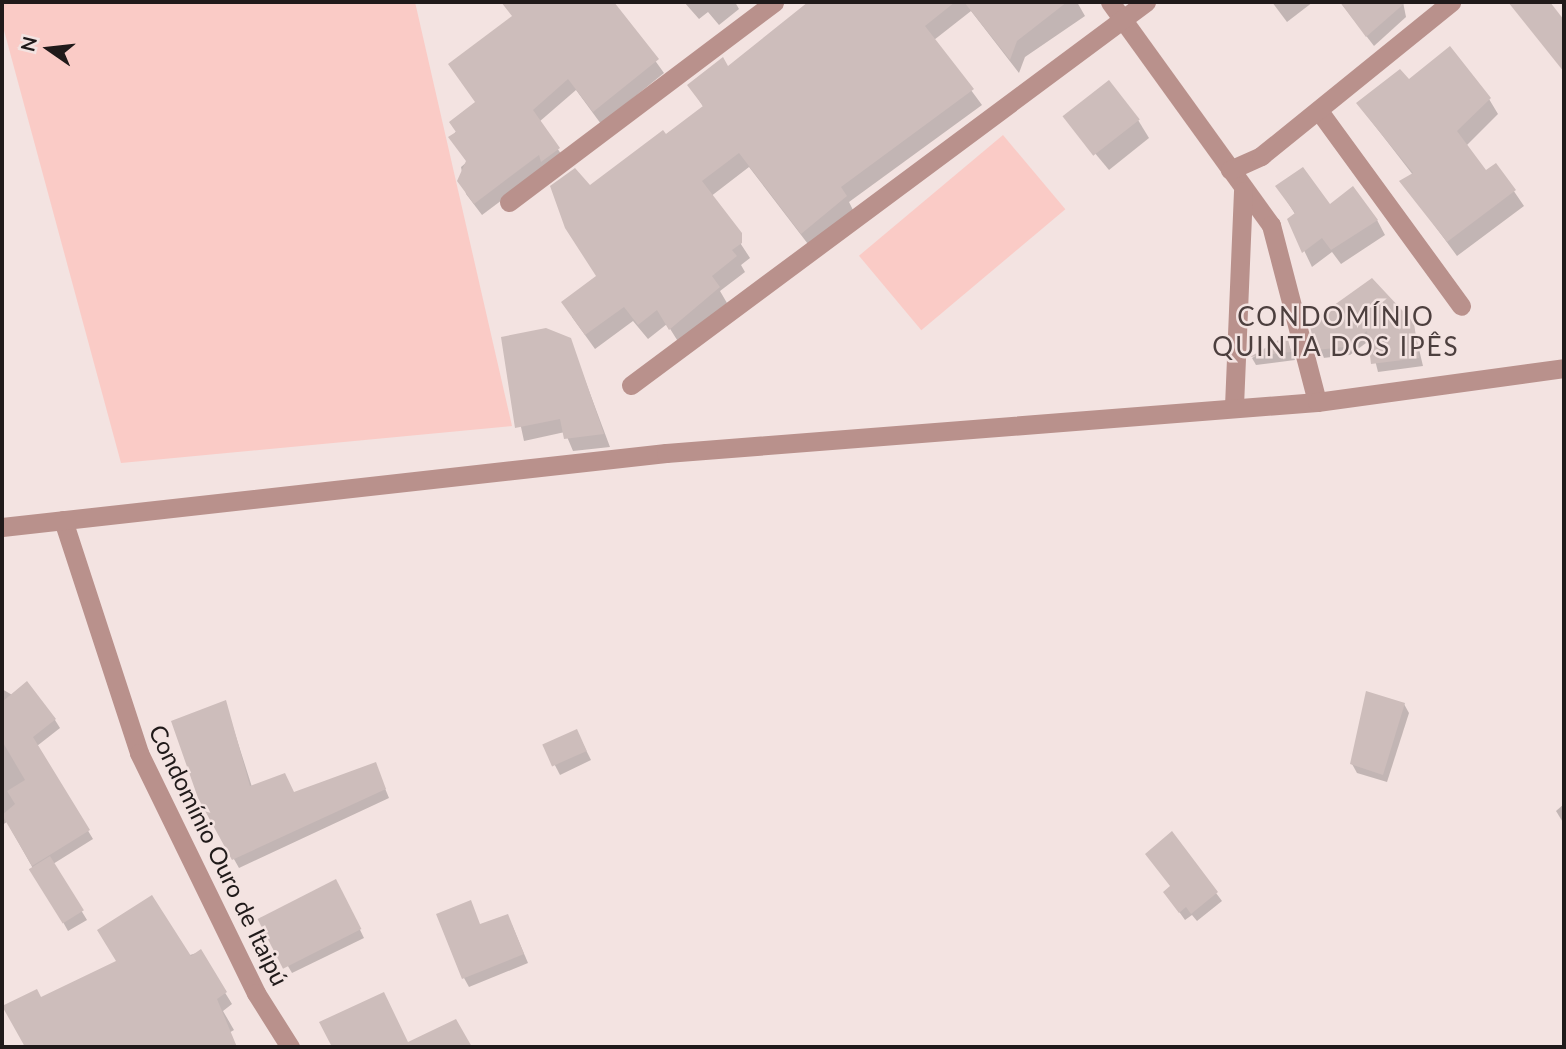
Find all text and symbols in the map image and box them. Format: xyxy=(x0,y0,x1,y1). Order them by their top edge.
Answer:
north arrow xyxy=(14,14,84,84)
text: N xyxy=(15,34,41,54)
district label: CONDOMÍNIO QUINTA DOS IPÊS xyxy=(1214,301,1458,362)
street label: Condomínio Ouro de Itaipú xyxy=(143,720,295,990)

